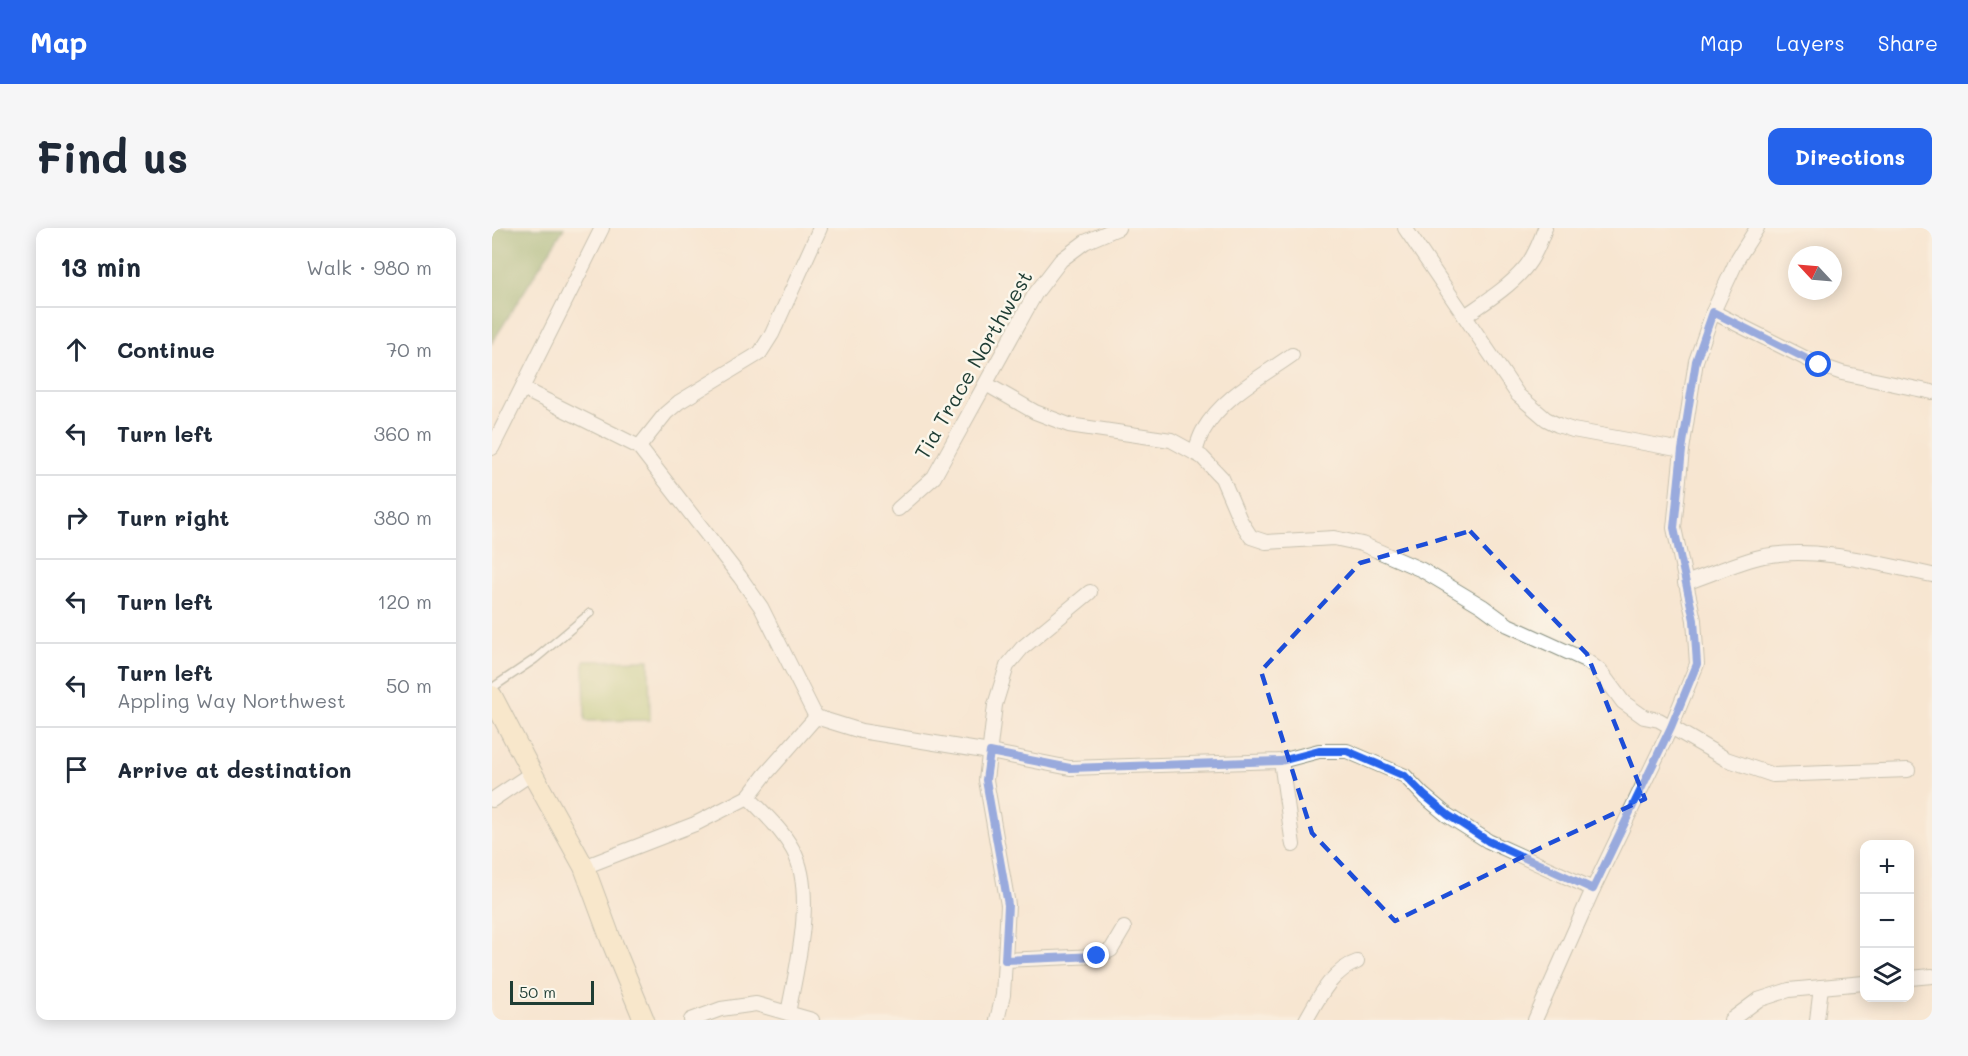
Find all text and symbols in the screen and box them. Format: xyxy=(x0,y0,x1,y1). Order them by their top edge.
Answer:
text: Map xyxy=(30,24,87,60)
text: Map xyxy=(1700,29,1743,56)
text: Layers xyxy=(1776,29,1845,56)
text: Share xyxy=(1878,29,1938,56)
button: Directions xyxy=(1768,128,1932,185)
text: Find us xyxy=(36,129,188,184)
north arrow xyxy=(1788,246,1842,300)
text: 13 min xyxy=(60,250,141,284)
text: Walk · 980 m xyxy=(306,254,432,280)
street label: Tia Trace Northwest xyxy=(908,265,1038,464)
icon: ahead xyxy=(60,333,93,366)
text: Continue xyxy=(117,335,215,364)
text: 70 m xyxy=(386,336,432,362)
route start xyxy=(1805,351,1831,377)
icon: left xyxy=(60,417,93,450)
text: Turn left xyxy=(117,419,213,448)
text: 360 m xyxy=(374,420,432,446)
icon: right xyxy=(60,501,93,534)
text: Turn right xyxy=(117,503,229,532)
text: 380 m xyxy=(374,504,432,530)
icon: left xyxy=(60,585,93,618)
text: Turn left xyxy=(117,587,213,616)
text: 120 m xyxy=(377,588,432,614)
text: Turn left xyxy=(117,658,213,687)
icon: left xyxy=(60,669,93,702)
text: 50 m xyxy=(386,672,432,698)
text: Appling Way Northwest xyxy=(117,687,346,713)
icon: arrive xyxy=(60,753,93,786)
text: Arrive at destination xyxy=(117,755,352,784)
map controls xyxy=(1860,840,1914,1002)
button: + xyxy=(1860,840,1914,894)
button: − xyxy=(1860,894,1914,948)
route end xyxy=(1083,942,1109,968)
button: layers xyxy=(1860,948,1914,1002)
scale bar xyxy=(510,978,594,1006)
text: 50 m xyxy=(519,981,556,1002)

